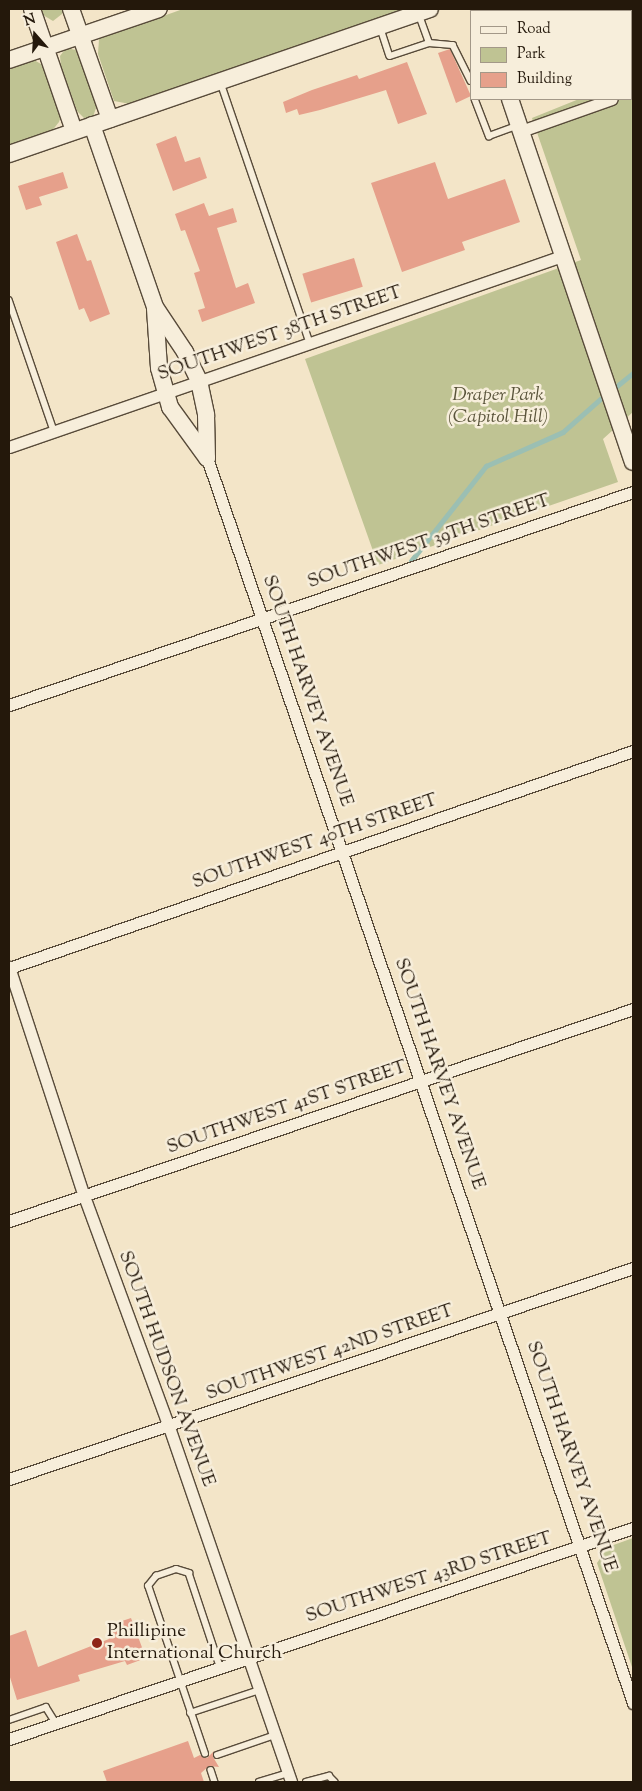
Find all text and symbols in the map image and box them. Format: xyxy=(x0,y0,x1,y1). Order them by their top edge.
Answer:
north arrow xyxy=(10,10,60,60)
text: N xyxy=(22,10,39,32)
legend xyxy=(470,10,632,100)
text: Road xyxy=(517,19,551,40)
text: Park xyxy=(517,44,546,65)
text: Building xyxy=(517,69,572,90)
street label: SOUTHWEST 38TH STREET xyxy=(155,281,405,387)
park label: Draper Park (Capitol Hill) xyxy=(448,385,548,429)
street label: SOUTHWEST 39TH STREET xyxy=(305,490,553,594)
street label: SOUTH HARVEY AVENUE xyxy=(257,572,357,810)
street label: SOUTHWEST 40TH STREET xyxy=(190,789,440,895)
street label: SOUTH HARVEY AVENUE xyxy=(389,955,489,1193)
street label: SOUTHWEST 41ST STREET xyxy=(164,1056,410,1160)
street label: SOUTH HUDSON AVENUE xyxy=(113,1248,219,1490)
street label: SOUTHWEST 42ND STREET xyxy=(203,1300,457,1406)
street label: SOUTH HARVEY AVENUE xyxy=(521,1338,621,1576)
street label: SOUTHWEST 43RD STREET xyxy=(303,1527,555,1629)
place label: Phillipine International Church xyxy=(107,1621,282,1665)
marker: Phillipine International Church xyxy=(91,1637,103,1649)

